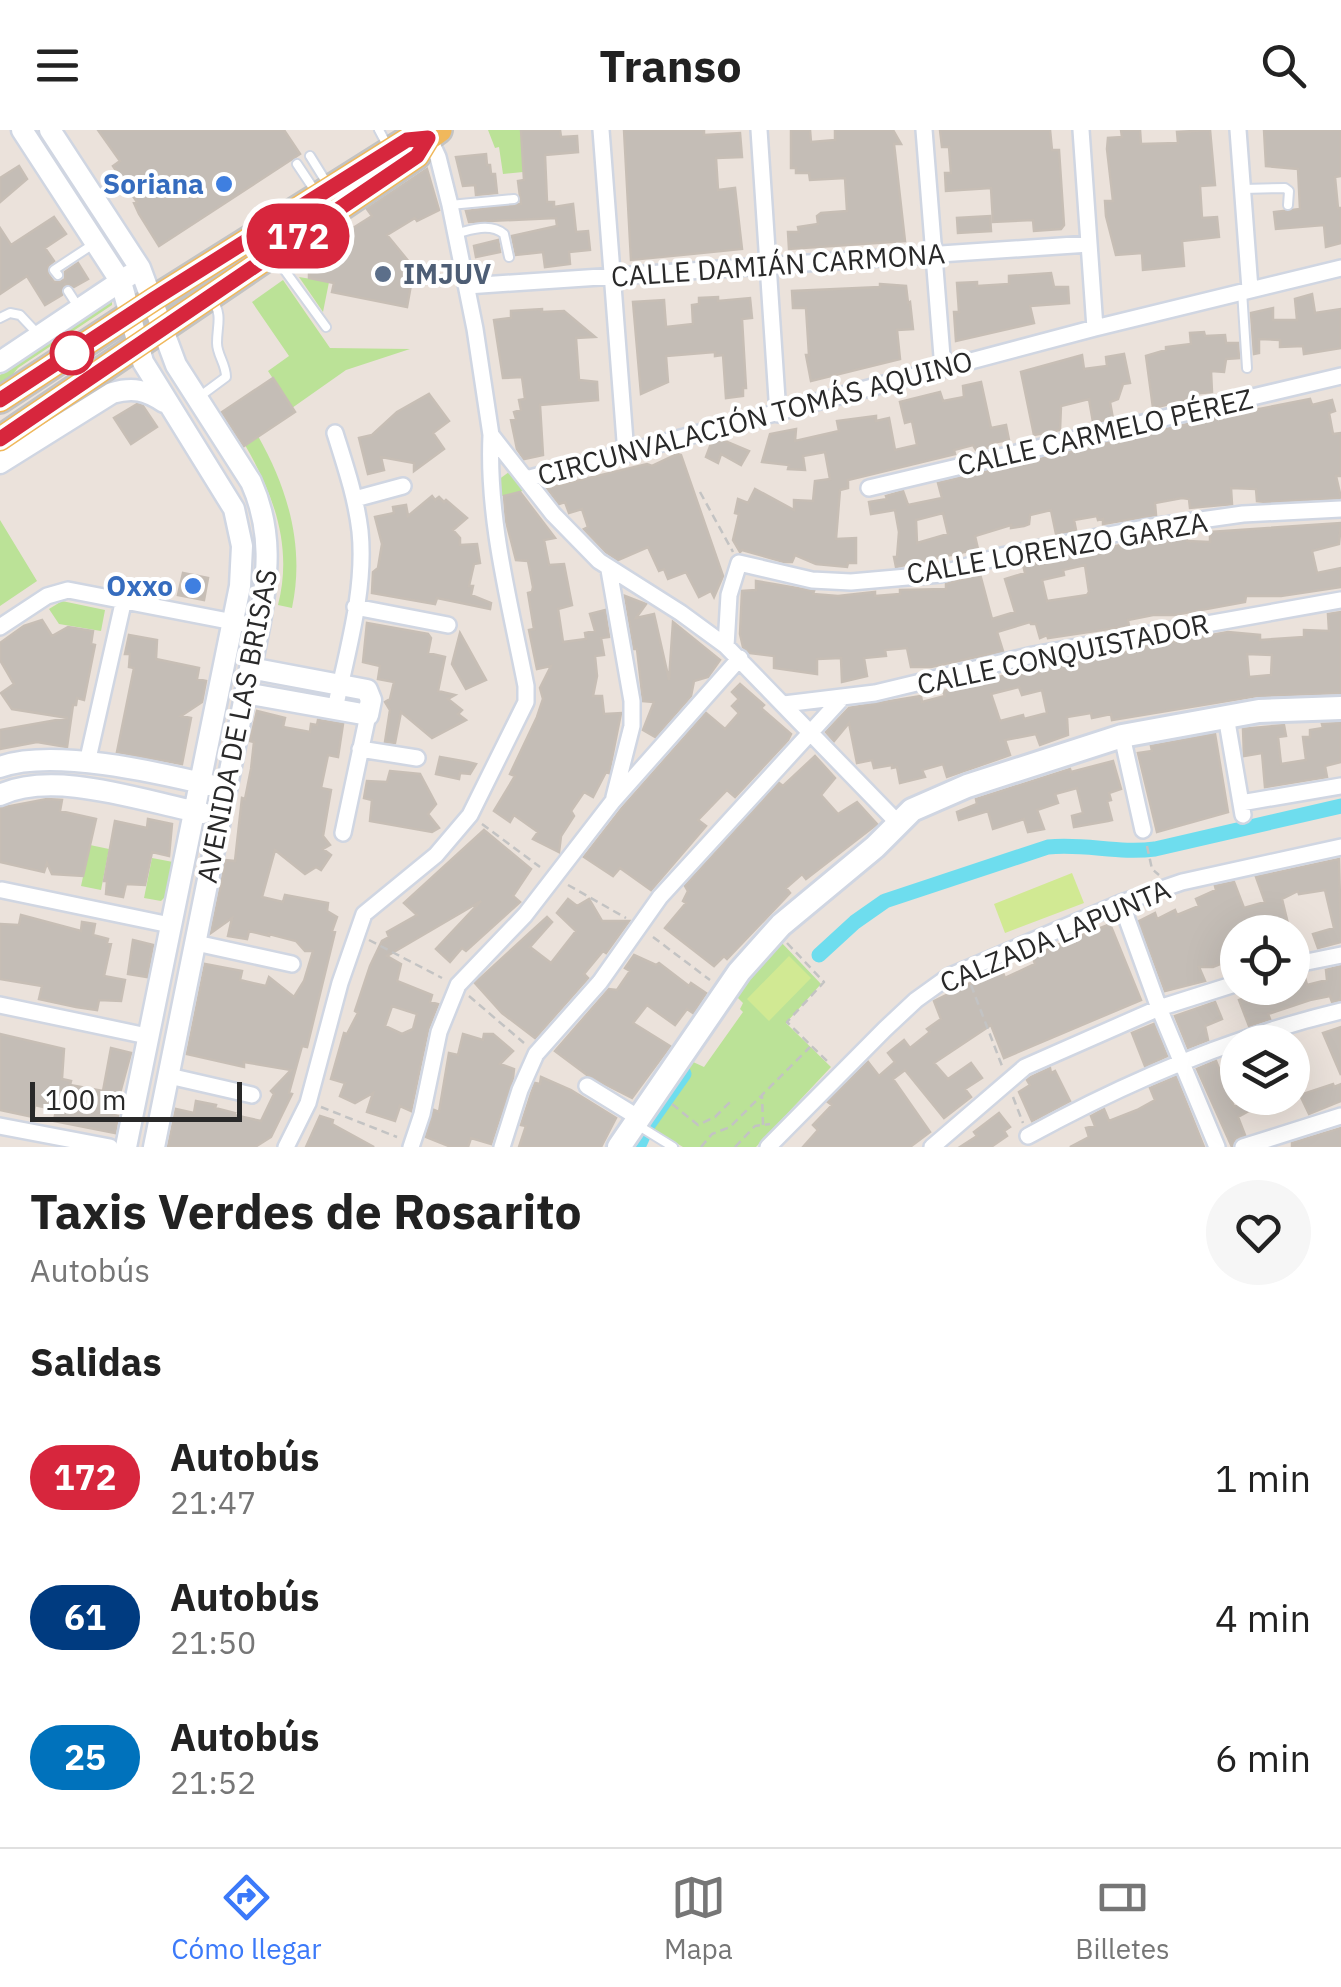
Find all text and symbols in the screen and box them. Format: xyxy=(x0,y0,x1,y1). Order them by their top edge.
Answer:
text: Transo xyxy=(599,36,742,94)
icon: menu xyxy=(30,38,85,93)
icon: search xyxy=(1256,38,1311,93)
place label: Soriana xyxy=(103,165,204,202)
marker: Soriana xyxy=(213,173,235,195)
line badge: 172 xyxy=(240,204,356,268)
text: 172 xyxy=(266,213,330,259)
street label: CALLE DAMIÁN CARMONA xyxy=(610,234,946,295)
place label: IMJUV xyxy=(403,255,491,292)
marker: IMJUV xyxy=(372,263,394,285)
unlabelled marker xyxy=(51,332,93,374)
street label: CIRCUNVALACIÓN TOMÁS AQUINO xyxy=(533,342,977,494)
street label: CALLE CARMELO PÉREZ xyxy=(954,380,1256,484)
street label: CALLE LORENZO GARZA xyxy=(903,503,1210,592)
street label: AVENIDA DE LAS BRISAS xyxy=(188,566,285,886)
place label: Oxxo xyxy=(106,567,173,604)
marker: Oxxo xyxy=(182,575,204,597)
street label: CALLE CONQUISTADOR xyxy=(914,604,1212,703)
street label: CALZADA LAPUNTA xyxy=(934,870,1176,1001)
map controls xyxy=(1220,915,1310,1115)
button: locate xyxy=(1220,915,1310,1005)
button: layers xyxy=(1220,1025,1310,1115)
scale bar xyxy=(30,1077,242,1121)
text: 100 m xyxy=(45,1081,126,1118)
text: Taxis Verdes de Rosarito xyxy=(30,1180,582,1242)
button: heart xyxy=(1206,1180,1311,1285)
text: Autobús xyxy=(30,1249,150,1291)
text: Salidas xyxy=(30,1337,162,1386)
text: Autobús xyxy=(170,1432,319,1481)
text: 1 min xyxy=(1215,1453,1311,1502)
text: 172 xyxy=(53,1454,117,1500)
text: 21:47 xyxy=(170,1481,256,1523)
text: Autobús xyxy=(170,1572,319,1621)
text: 4 min xyxy=(1215,1593,1311,1642)
text: 61 xyxy=(64,1594,106,1640)
text: 21:50 xyxy=(170,1621,256,1663)
text: Autobús xyxy=(170,1712,319,1761)
text: 6 min xyxy=(1215,1733,1311,1782)
text: 25 xyxy=(64,1734,106,1780)
text: 21:52 xyxy=(170,1761,256,1803)
tab: Cómo llegar xyxy=(171,1870,321,1967)
tab: Mapa xyxy=(664,1870,733,1967)
tab: Billetes xyxy=(1075,1870,1170,1967)

